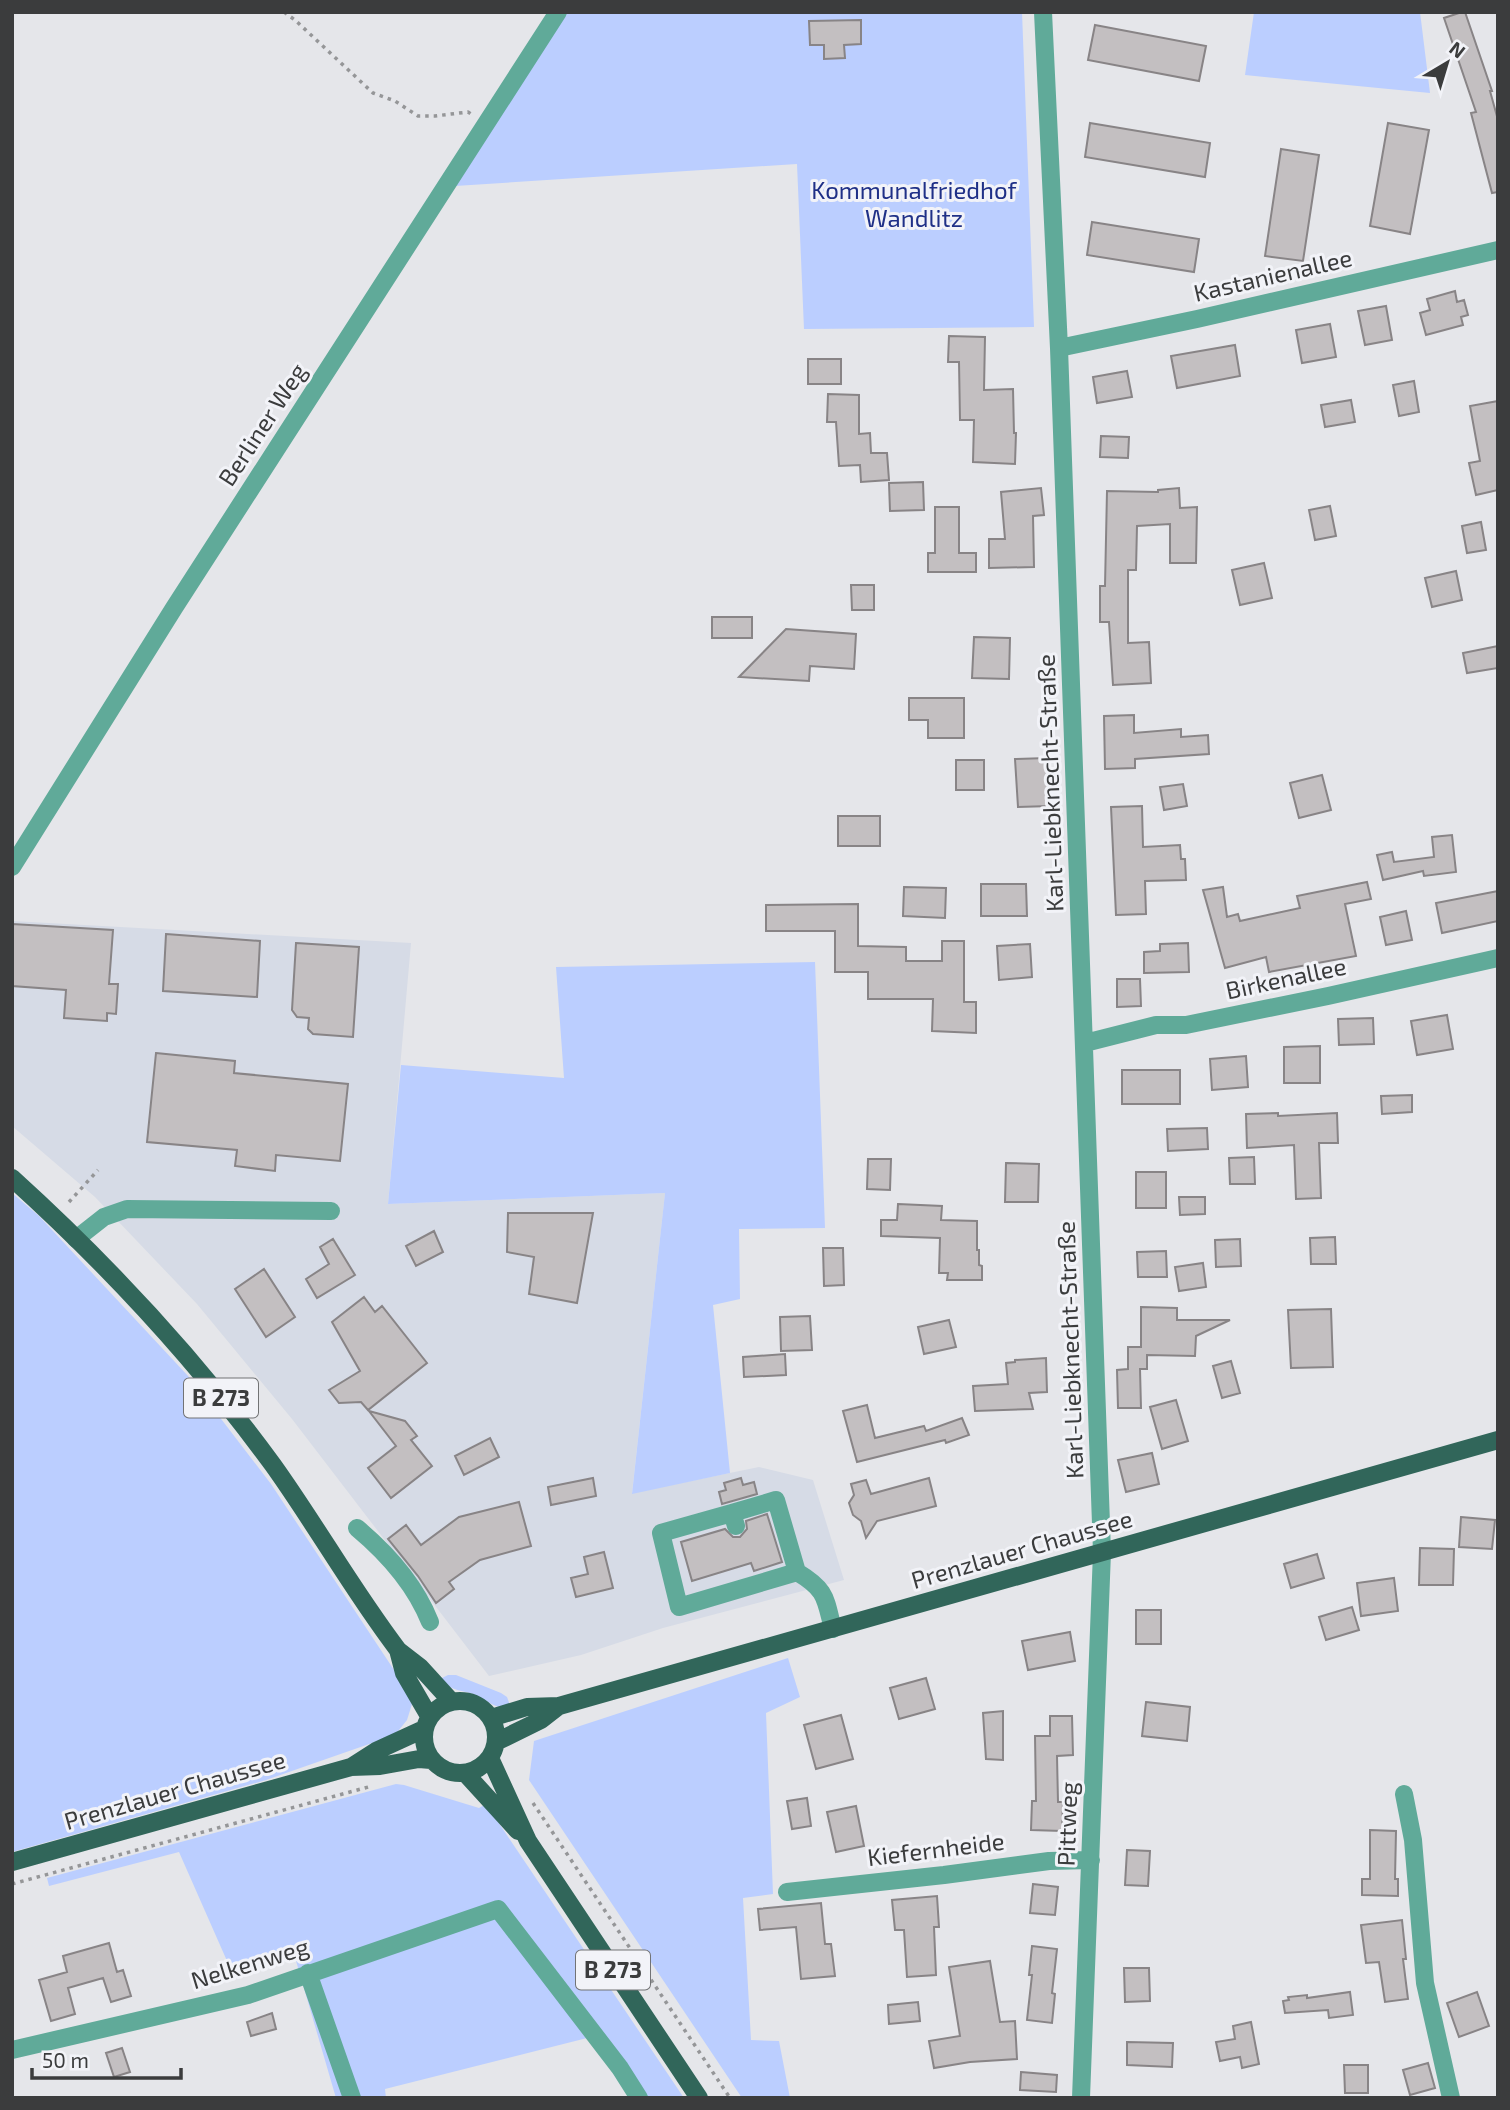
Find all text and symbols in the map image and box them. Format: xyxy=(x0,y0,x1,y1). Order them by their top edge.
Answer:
north arrow xyxy=(1412,28,1482,98)
text: N xyxy=(1445,36,1470,62)
park label: Kommunalfriedhof Wandlitz xyxy=(811,175,1018,232)
street label: Kastanienallee xyxy=(1191,242,1355,307)
street label: Berliner Weg xyxy=(211,358,312,491)
street label: Karl-Liebknecht-Straße xyxy=(1031,654,1068,912)
street label: Birkenallee xyxy=(1223,951,1349,1004)
street label: Karl-Liebknecht-Straße xyxy=(1051,1221,1088,1479)
road number: B 273 xyxy=(184,1378,258,1418)
street label: Prenzlauer Chaussee xyxy=(908,1503,1135,1594)
street label: Prenzlauer Chaussee xyxy=(61,1744,288,1835)
street label: Pittweg xyxy=(1051,1781,1082,1867)
street label: Kiefernheide xyxy=(866,1826,1006,1871)
street label: Nelkenweg xyxy=(187,1931,312,1994)
road number: B 273 xyxy=(576,1951,650,1990)
scale bar xyxy=(32,2036,180,2080)
text: 50 m xyxy=(42,2047,89,2072)

